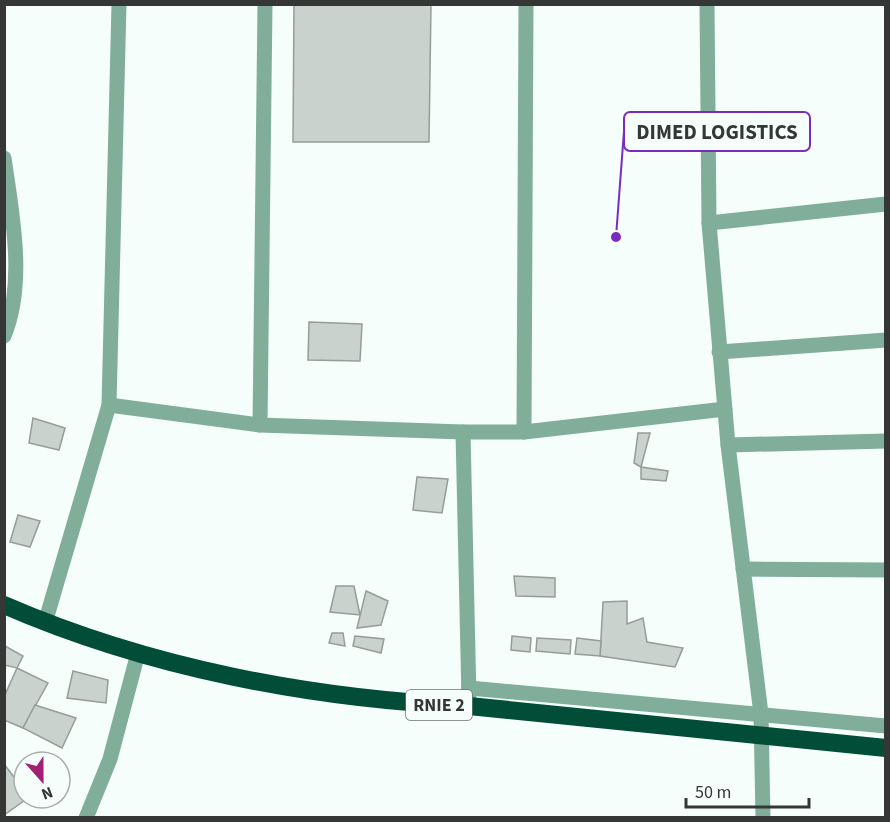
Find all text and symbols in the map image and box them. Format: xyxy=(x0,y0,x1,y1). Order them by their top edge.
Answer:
callout: DIMED LOGISTICS xyxy=(624,112,810,151)
text: DIMED LOGISTICS xyxy=(636,117,798,147)
road number: RNIE 2 xyxy=(406,690,472,720)
north arrow xyxy=(12,750,72,810)
scale bar xyxy=(686,771,809,809)
text: 50 m xyxy=(695,780,731,805)
text: N xyxy=(38,781,56,805)

